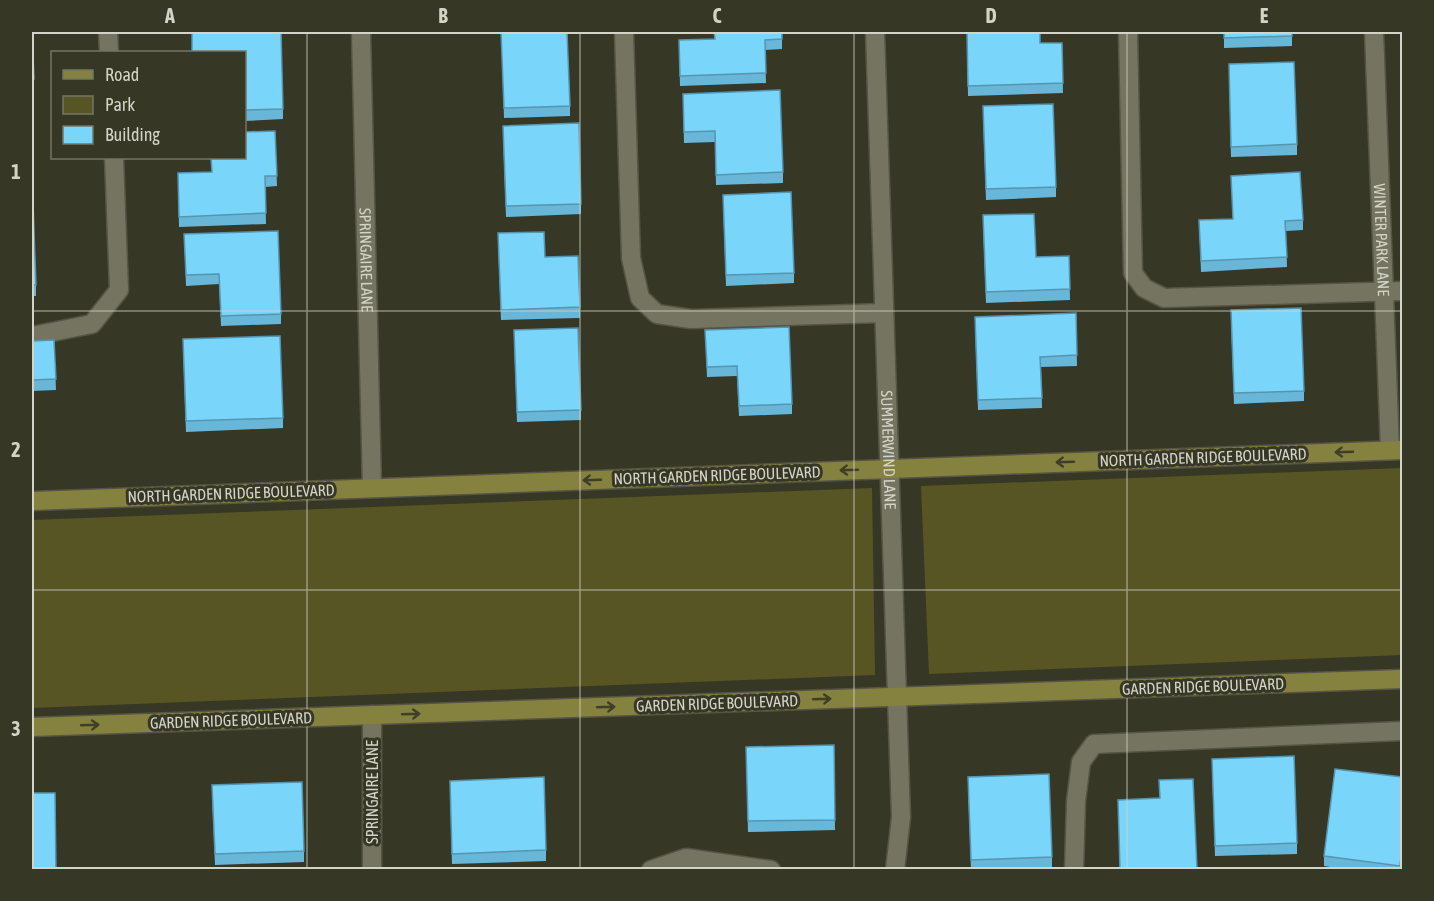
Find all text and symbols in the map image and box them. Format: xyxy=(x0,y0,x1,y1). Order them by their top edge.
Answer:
text: A xyxy=(164,4,175,27)
text: B xyxy=(438,4,448,27)
text: C xyxy=(713,4,722,27)
text: D xyxy=(985,4,997,27)
text: E xyxy=(1260,4,1269,27)
legend xyxy=(51,51,246,159)
text: Road xyxy=(105,64,139,85)
text: Park xyxy=(105,94,135,115)
text: Building xyxy=(105,124,160,145)
text: 1 xyxy=(11,160,21,183)
street label: WINTER PARK LANE xyxy=(1371,183,1393,297)
street label: SPRINGAIRE LANE xyxy=(356,208,377,312)
street label: SUMMERWIND LANE xyxy=(878,390,900,510)
text: 2 xyxy=(11,438,21,461)
street label: NORTH GARDEN RIDGE BOULEVARD xyxy=(1099,444,1307,470)
one-way arrow xyxy=(1335,446,1355,458)
one-way arrow xyxy=(1056,457,1076,468)
street label: NORTH GARDEN RIDGE BOULEVARD xyxy=(613,462,821,488)
one-way arrow xyxy=(840,465,860,476)
one-way arrow xyxy=(582,474,602,486)
street label: NORTH GARDEN RIDGE BOULEVARD xyxy=(127,480,335,506)
street label: GARDEN RIDGE BOULEVARD xyxy=(1122,674,1284,698)
street label: GARDEN RIDGE BOULEVARD xyxy=(636,691,798,715)
one-way arrow xyxy=(811,694,831,705)
one-way arrow xyxy=(595,701,615,713)
street label: GARDEN RIDGE BOULEVARD xyxy=(150,708,312,732)
one-way arrow xyxy=(400,708,420,720)
text: 3 xyxy=(11,717,21,740)
one-way arrow xyxy=(79,720,99,731)
street label: SPRINGAIRE LANE xyxy=(363,740,381,844)

